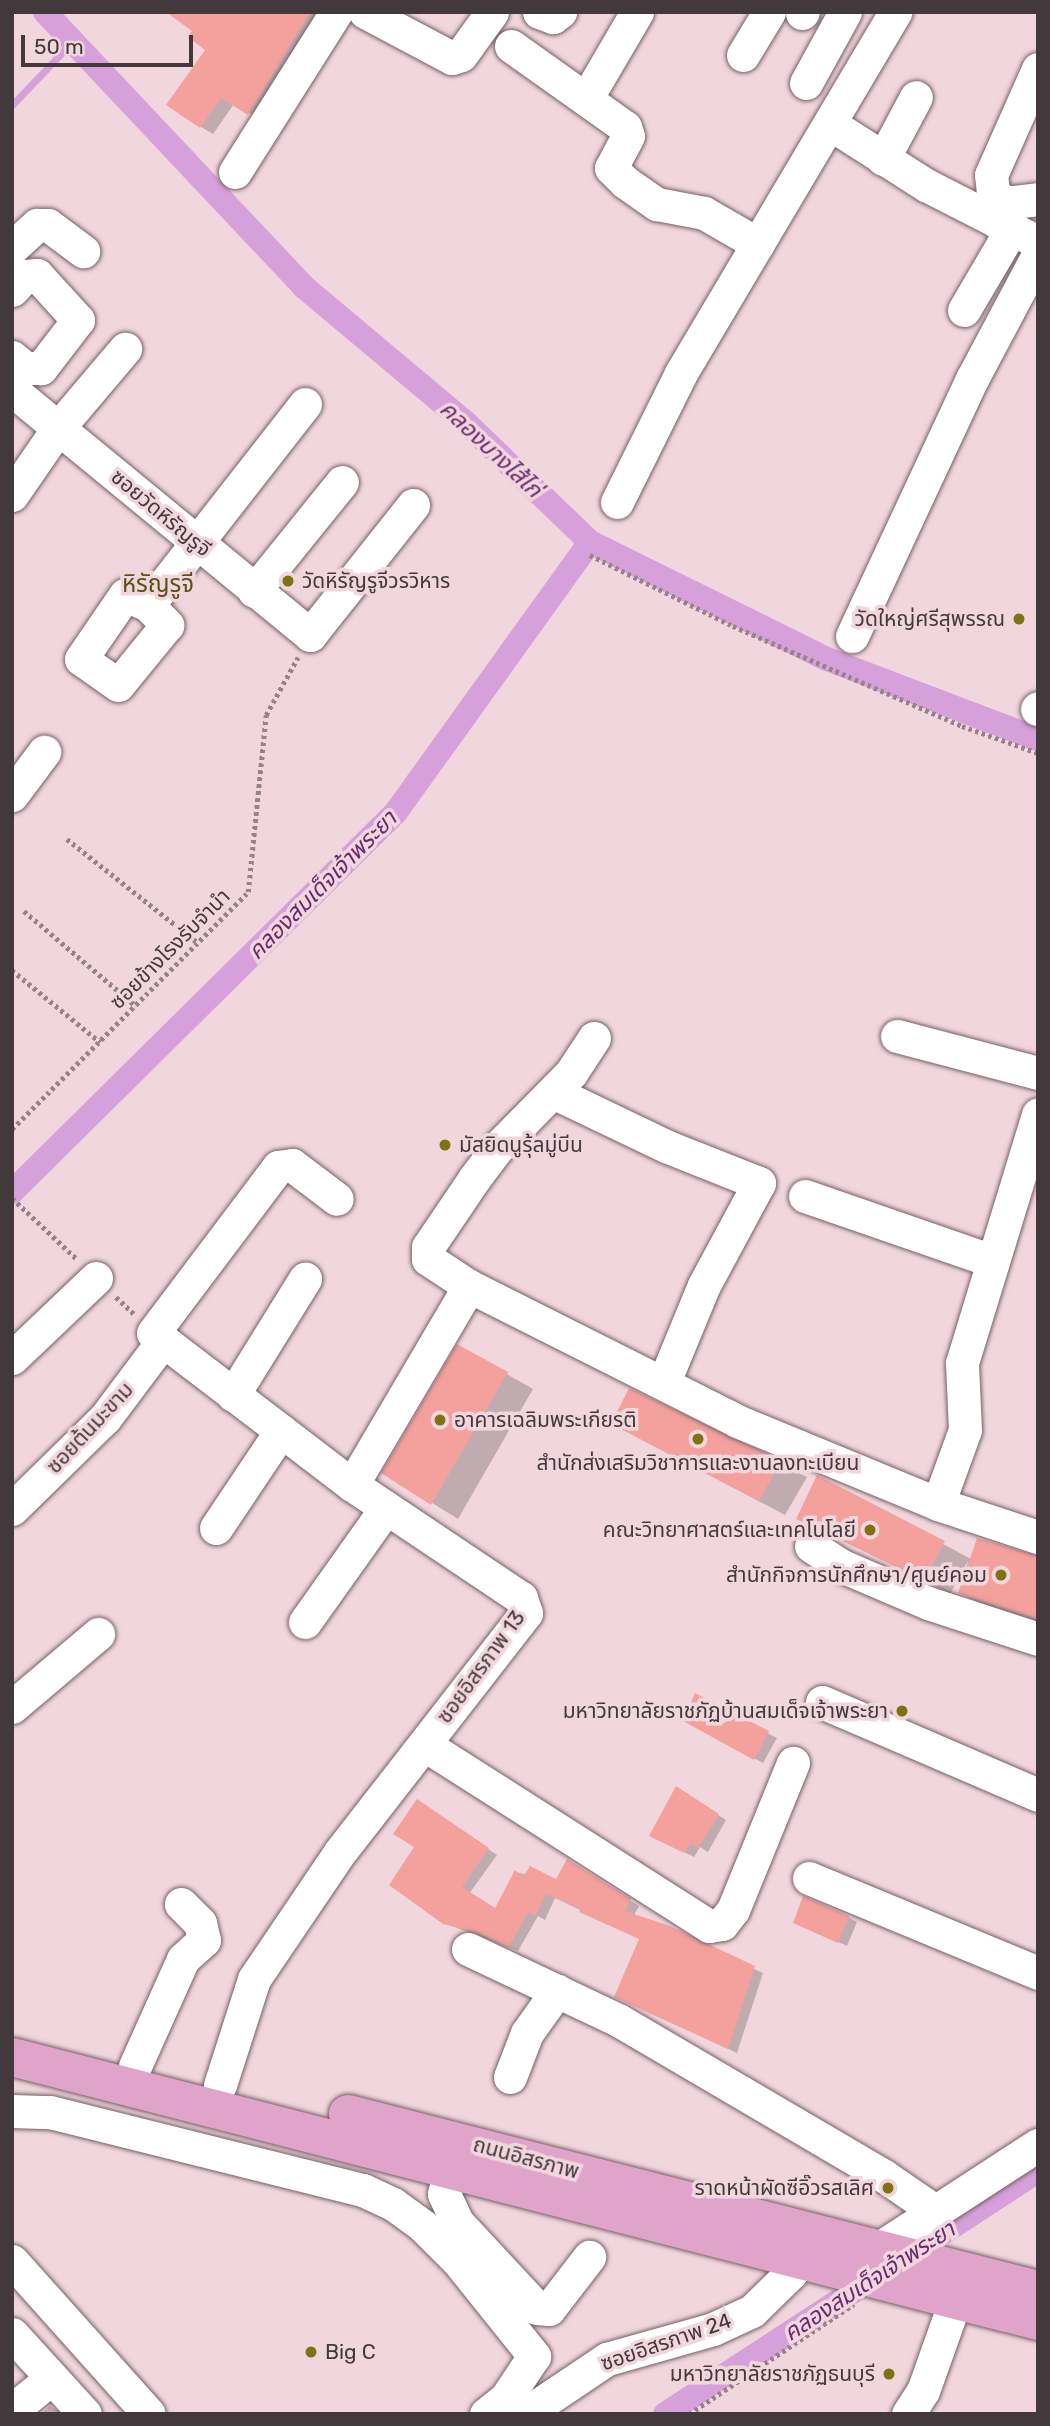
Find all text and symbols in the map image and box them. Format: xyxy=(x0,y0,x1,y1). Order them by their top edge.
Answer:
scale bar xyxy=(24,21,196,65)
text: 50 m xyxy=(34,34,84,59)
water label: คลองบางไส้ไก่ xyxy=(434,395,548,503)
street label: ซอยวัดหิรัญรูจี xyxy=(106,464,216,562)
place label: วัดหิรัญรูจีวรวิหาร xyxy=(302,568,450,594)
district label: หิรัญรูจี xyxy=(122,571,194,599)
marker: วัดหิรัญรูจีวรวิหาร xyxy=(280,573,296,589)
place label: วัดใหญ่ศรีสุพรรณ xyxy=(855,606,1005,632)
marker: วัดใหญ่ศรีสุพรรณ xyxy=(1011,611,1027,627)
water label: คลองสมเด็จเจ้าพระยา xyxy=(242,805,402,965)
street label: ซอยข้างโรงรับจำนำ xyxy=(105,884,235,1014)
place label: มัสยิดนูรุ้ลมู่บีน xyxy=(459,1132,583,1158)
marker: มัสยิดนูรุ้ลมู่บีน xyxy=(437,1137,453,1153)
street label: ซอยต้นมะขาม xyxy=(41,1377,139,1479)
place label: อาคารเฉลิมพระเกียรติ xyxy=(454,1407,637,1433)
marker: อาคารเฉลิมพระเกียรติ xyxy=(432,1412,448,1428)
marker: สำนักส่งเสริมวิชาการและงานลงทะเบียน xyxy=(690,1431,706,1447)
place label: สำนักส่งเสริมวิชาการและงานลงทะเบียน xyxy=(537,1450,859,1476)
place label: คณะวิทยาศาสตร์และเทคโนโลยี xyxy=(603,1517,856,1543)
marker: คณะวิทยาศาสตร์และเทคโนโลยี xyxy=(862,1522,878,1538)
place label: สำนักกิจการนักศึกษา/ศูนย์คอม xyxy=(726,1562,987,1588)
marker: สำนักกิจการนักศึกษา/ศูนย์คอม xyxy=(993,1567,1009,1583)
street label: ซอยอิสรภาพ 13 xyxy=(432,1606,530,1728)
place label: มหาวิทยาลัยราชภัฏบ้านสมเด็จเจ้าพระยา xyxy=(563,1698,888,1724)
marker: มหาวิทยาลัยราชภัฏบ้านสมเด็จเจ้าพระยา xyxy=(894,1703,910,1719)
street label: ถนนอิสรภาพ xyxy=(470,2132,582,2184)
place label: ราดหน้าผัดซีอิ๊วรสเลิศ xyxy=(695,2175,874,2201)
marker: ราดหน้าผัดซีอิ๊วรสเลิศ xyxy=(880,2180,896,2196)
water label: คลองสมเด็จเจ้าพระยา xyxy=(778,2215,960,2347)
street label: ซอยอิสรภาพ 24 xyxy=(597,2308,735,2376)
place label: Big C xyxy=(325,2339,376,2365)
marker: Big C xyxy=(303,2344,319,2360)
place label: มหาวิทยาลัยราชภัฏธนบุรี xyxy=(670,2361,875,2387)
marker: มหาวิทยาลัยราชภัฏธนบุรี xyxy=(881,2366,897,2382)

